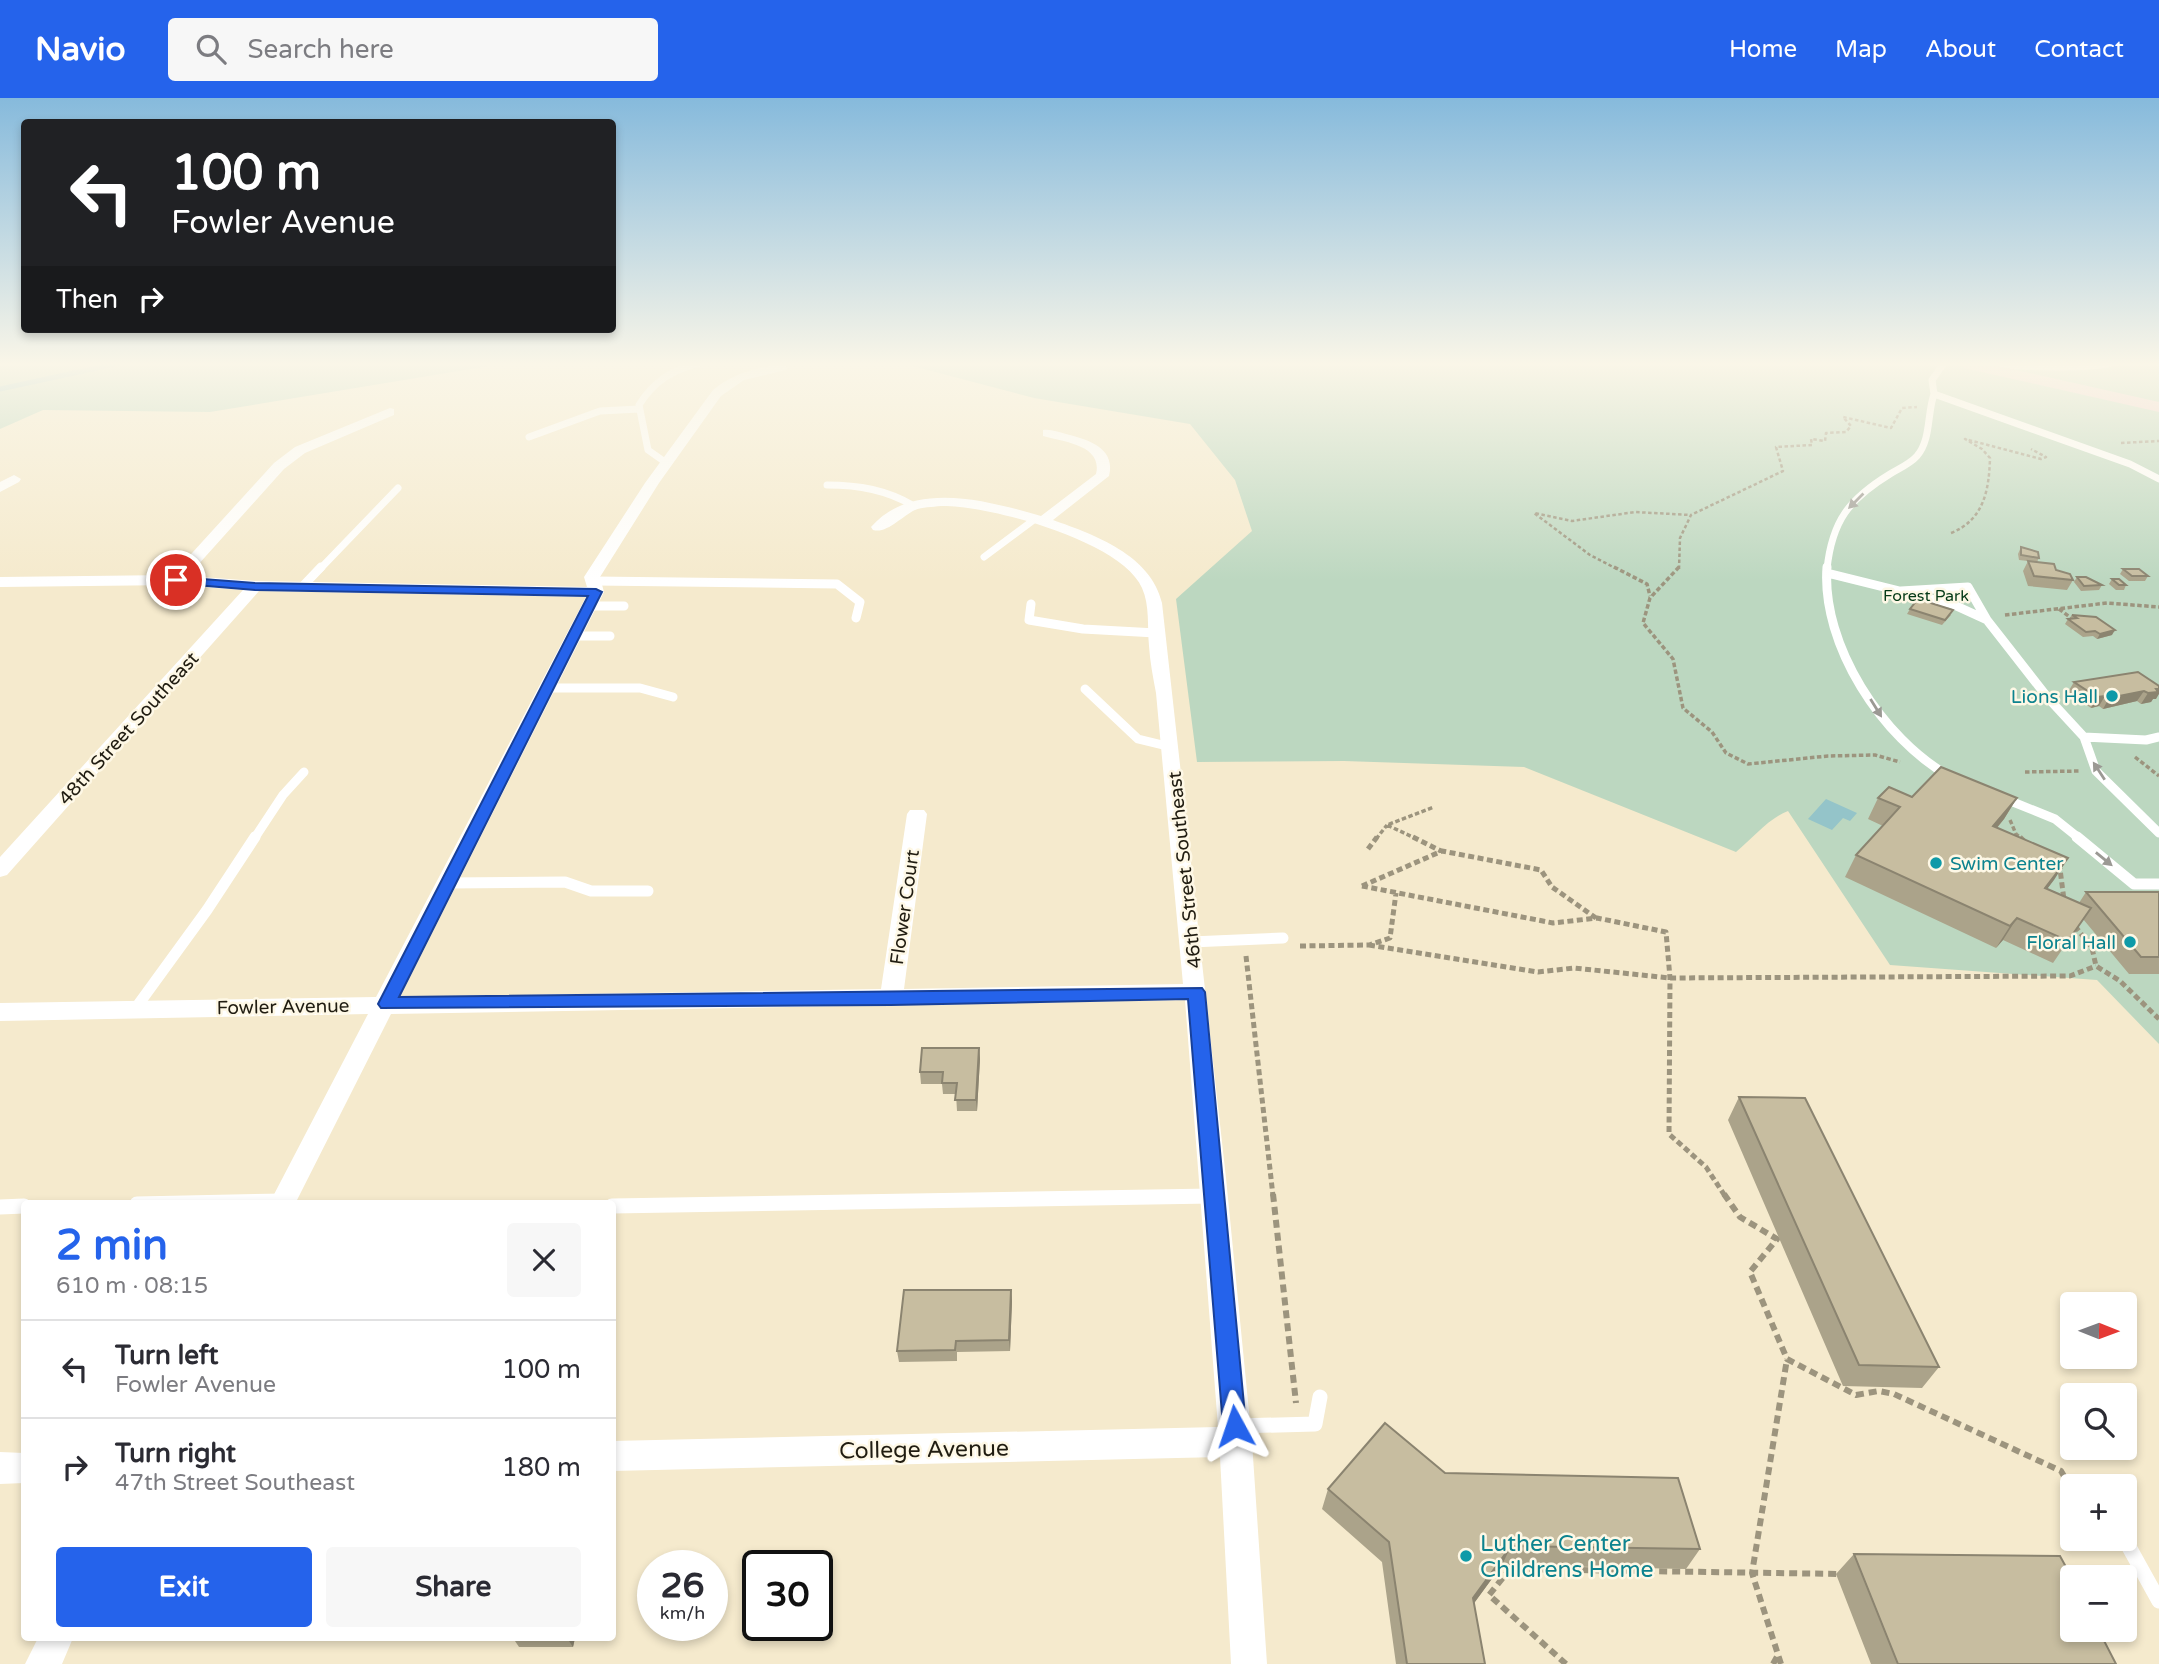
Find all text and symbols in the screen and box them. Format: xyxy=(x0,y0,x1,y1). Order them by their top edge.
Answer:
search box xyxy=(168,18,658,81)
text: Navio xyxy=(35,30,126,69)
icon: search xyxy=(192,30,230,68)
text: Search here xyxy=(248,34,394,65)
text: Home xyxy=(1729,35,1797,64)
text: Map xyxy=(1835,35,1887,64)
text: About xyxy=(1925,35,1996,64)
text: Contact xyxy=(2034,35,2124,64)
text: 100 m xyxy=(171,144,321,203)
icon: left xyxy=(56,147,147,238)
text: Fowler Avenue xyxy=(171,204,395,242)
icon: right xyxy=(132,280,170,318)
text: Then xyxy=(56,284,118,315)
one-way arrow xyxy=(1849,492,1865,509)
pin xyxy=(146,550,206,610)
icon: arrive xyxy=(157,561,195,599)
park label: Forest Park xyxy=(1883,586,1969,606)
street label: 48th Street Southeast xyxy=(54,648,203,810)
place label: Lions Hall xyxy=(2011,686,2098,708)
marker: Lions Hall xyxy=(2104,688,2120,704)
one-way arrow xyxy=(1870,699,1883,718)
one-way arrow xyxy=(2093,761,2106,781)
street label: 46th Street Southeast xyxy=(1164,770,1206,970)
street label: Flower Court xyxy=(886,848,924,966)
one-way arrow xyxy=(2096,851,2113,866)
place label: Swim Center xyxy=(1950,853,2064,875)
marker: Swim Center xyxy=(1928,855,1944,871)
place label: Floral Hall xyxy=(2026,932,2116,954)
marker: Floral Hall xyxy=(2122,934,2138,950)
street label: Fowler Avenue xyxy=(216,995,350,1019)
text: 2 min xyxy=(56,1220,168,1271)
button: close xyxy=(507,1223,581,1297)
text: 610 m · 08:15 xyxy=(56,1272,208,1300)
north arrow xyxy=(2060,1292,2137,1368)
map controls xyxy=(2060,1292,2137,1642)
text: Turn left xyxy=(115,1340,218,1371)
icon: left xyxy=(56,1350,94,1388)
text: 100 m xyxy=(501,1354,581,1385)
text: Fowler Avenue xyxy=(115,1371,276,1399)
button: search xyxy=(2060,1383,2137,1460)
position arrow xyxy=(1198,1389,1272,1463)
street label: College Avenue xyxy=(839,1435,1009,1465)
text: Turn right xyxy=(115,1438,236,1469)
icon: right xyxy=(56,1448,94,1486)
text: 180 m xyxy=(501,1452,581,1483)
text: 47th Street Southeast xyxy=(115,1469,355,1497)
button: + xyxy=(2060,1474,2137,1551)
place label: Luther Center Childrens Home xyxy=(1480,1530,1654,1584)
button: Exit xyxy=(56,1547,312,1627)
button: Share xyxy=(326,1547,581,1627)
marker: Luther Center Childrens Home xyxy=(1458,1548,1474,1564)
speed limit sign: 30 xyxy=(742,1550,833,1641)
text: 26 xyxy=(661,1565,704,1607)
button: − xyxy=(2060,1565,2137,1642)
text: km/h xyxy=(660,1602,705,1624)

